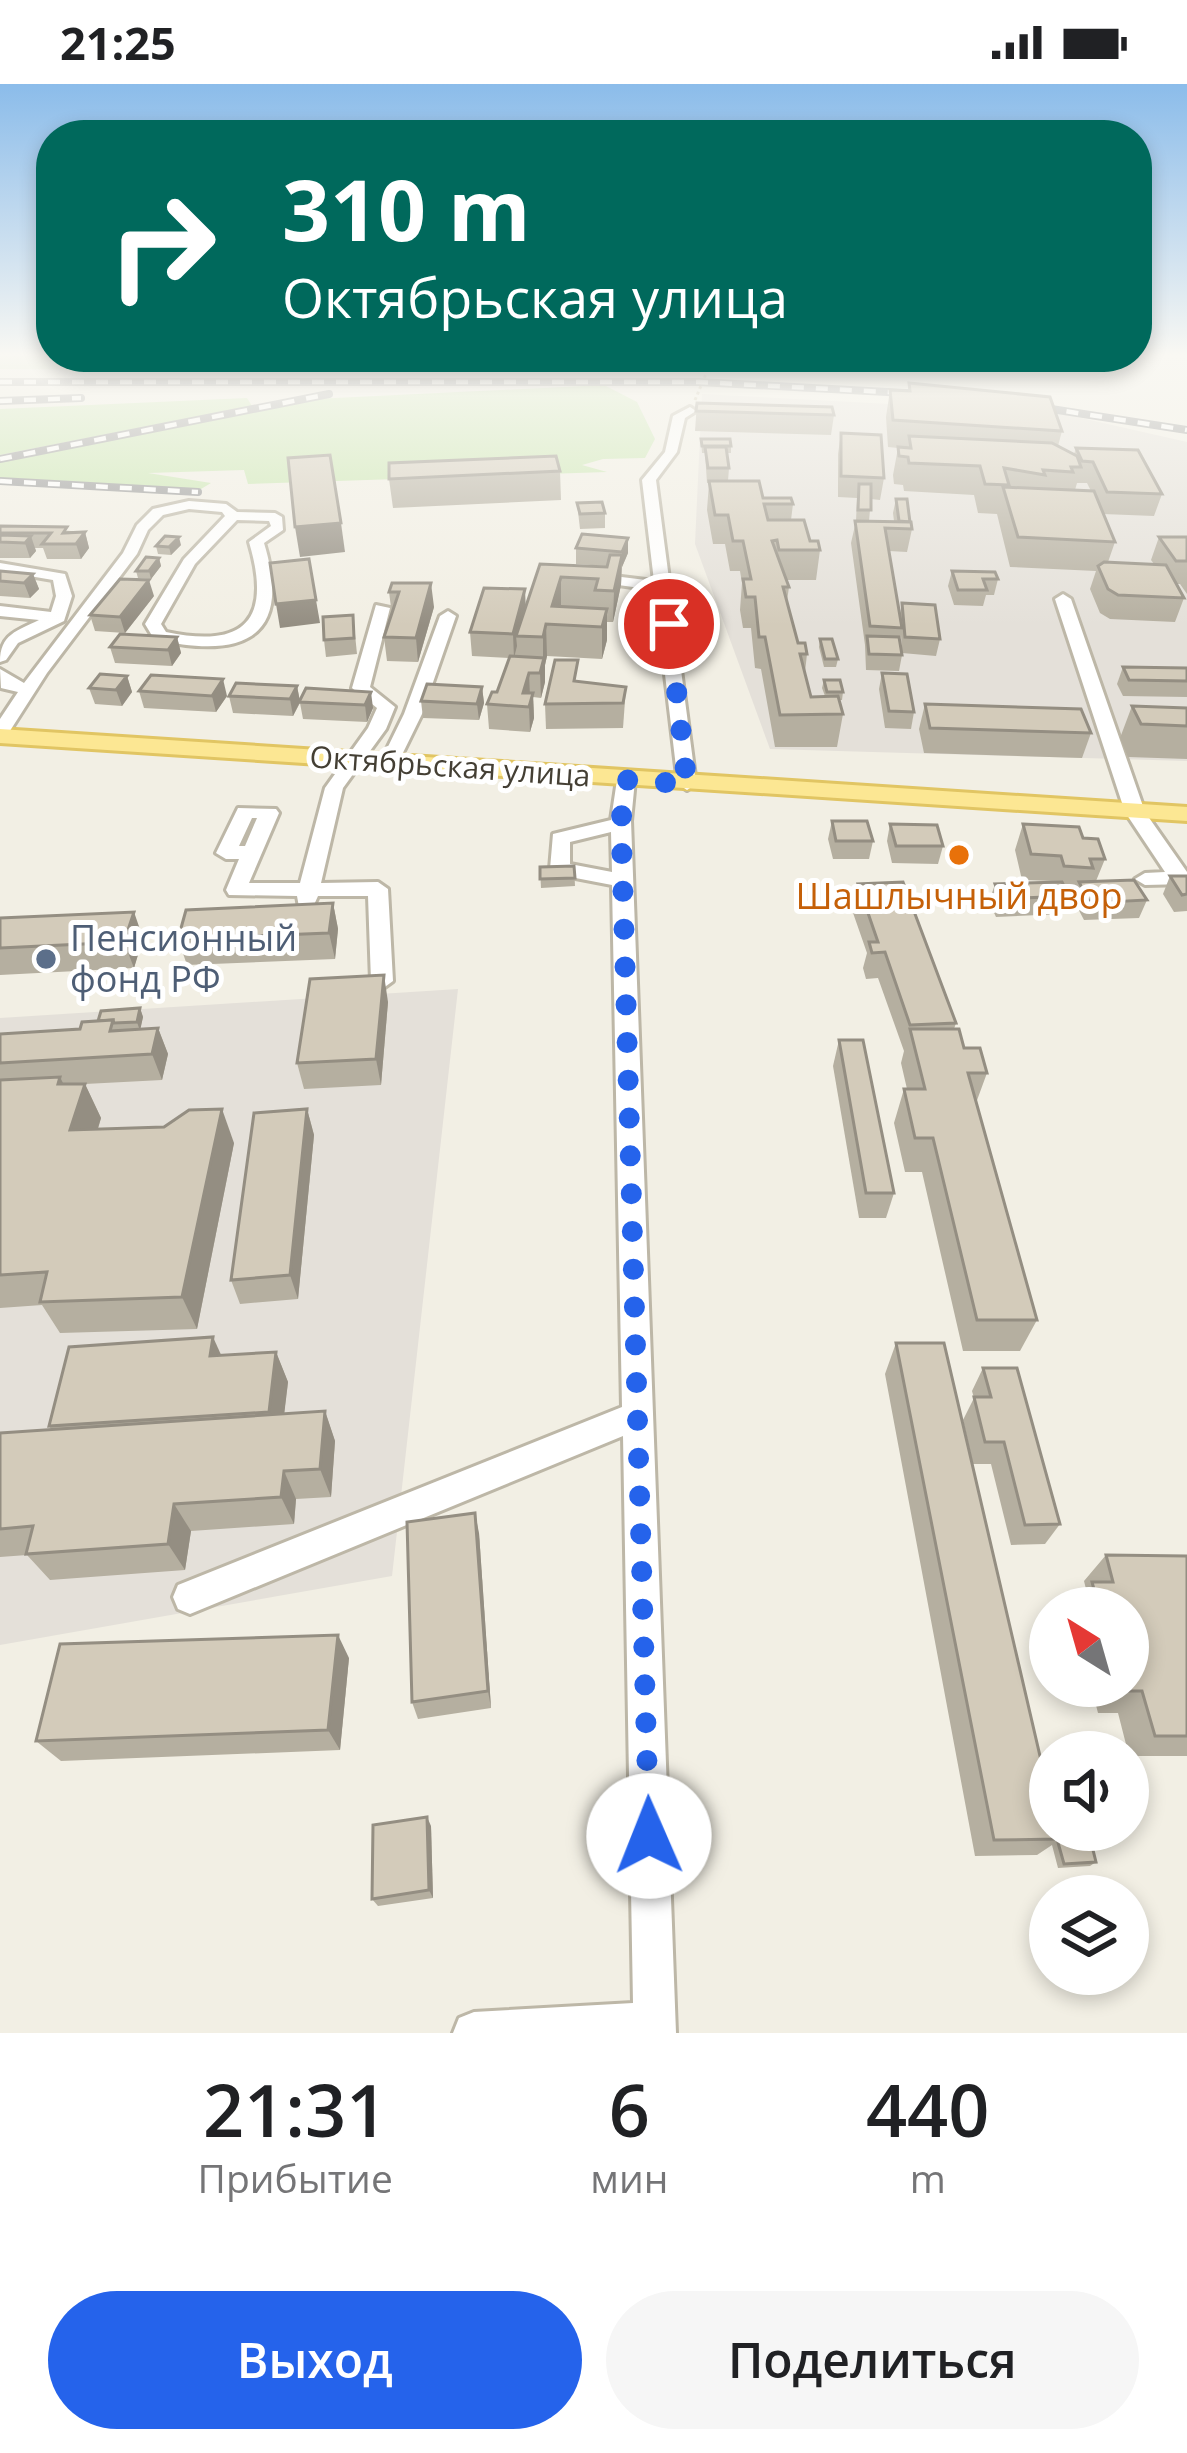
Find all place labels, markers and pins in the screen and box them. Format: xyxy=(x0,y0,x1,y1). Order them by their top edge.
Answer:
pin xyxy=(618,573,720,675)
marker: Шашлычный двор xyxy=(946,842,972,868)
place label: Шашлычный двор xyxy=(796,871,1123,920)
place label: Пенсионный фонд РФ xyxy=(70,913,297,1003)
marker: Пенсионный фонд РФ xyxy=(33,946,59,972)

